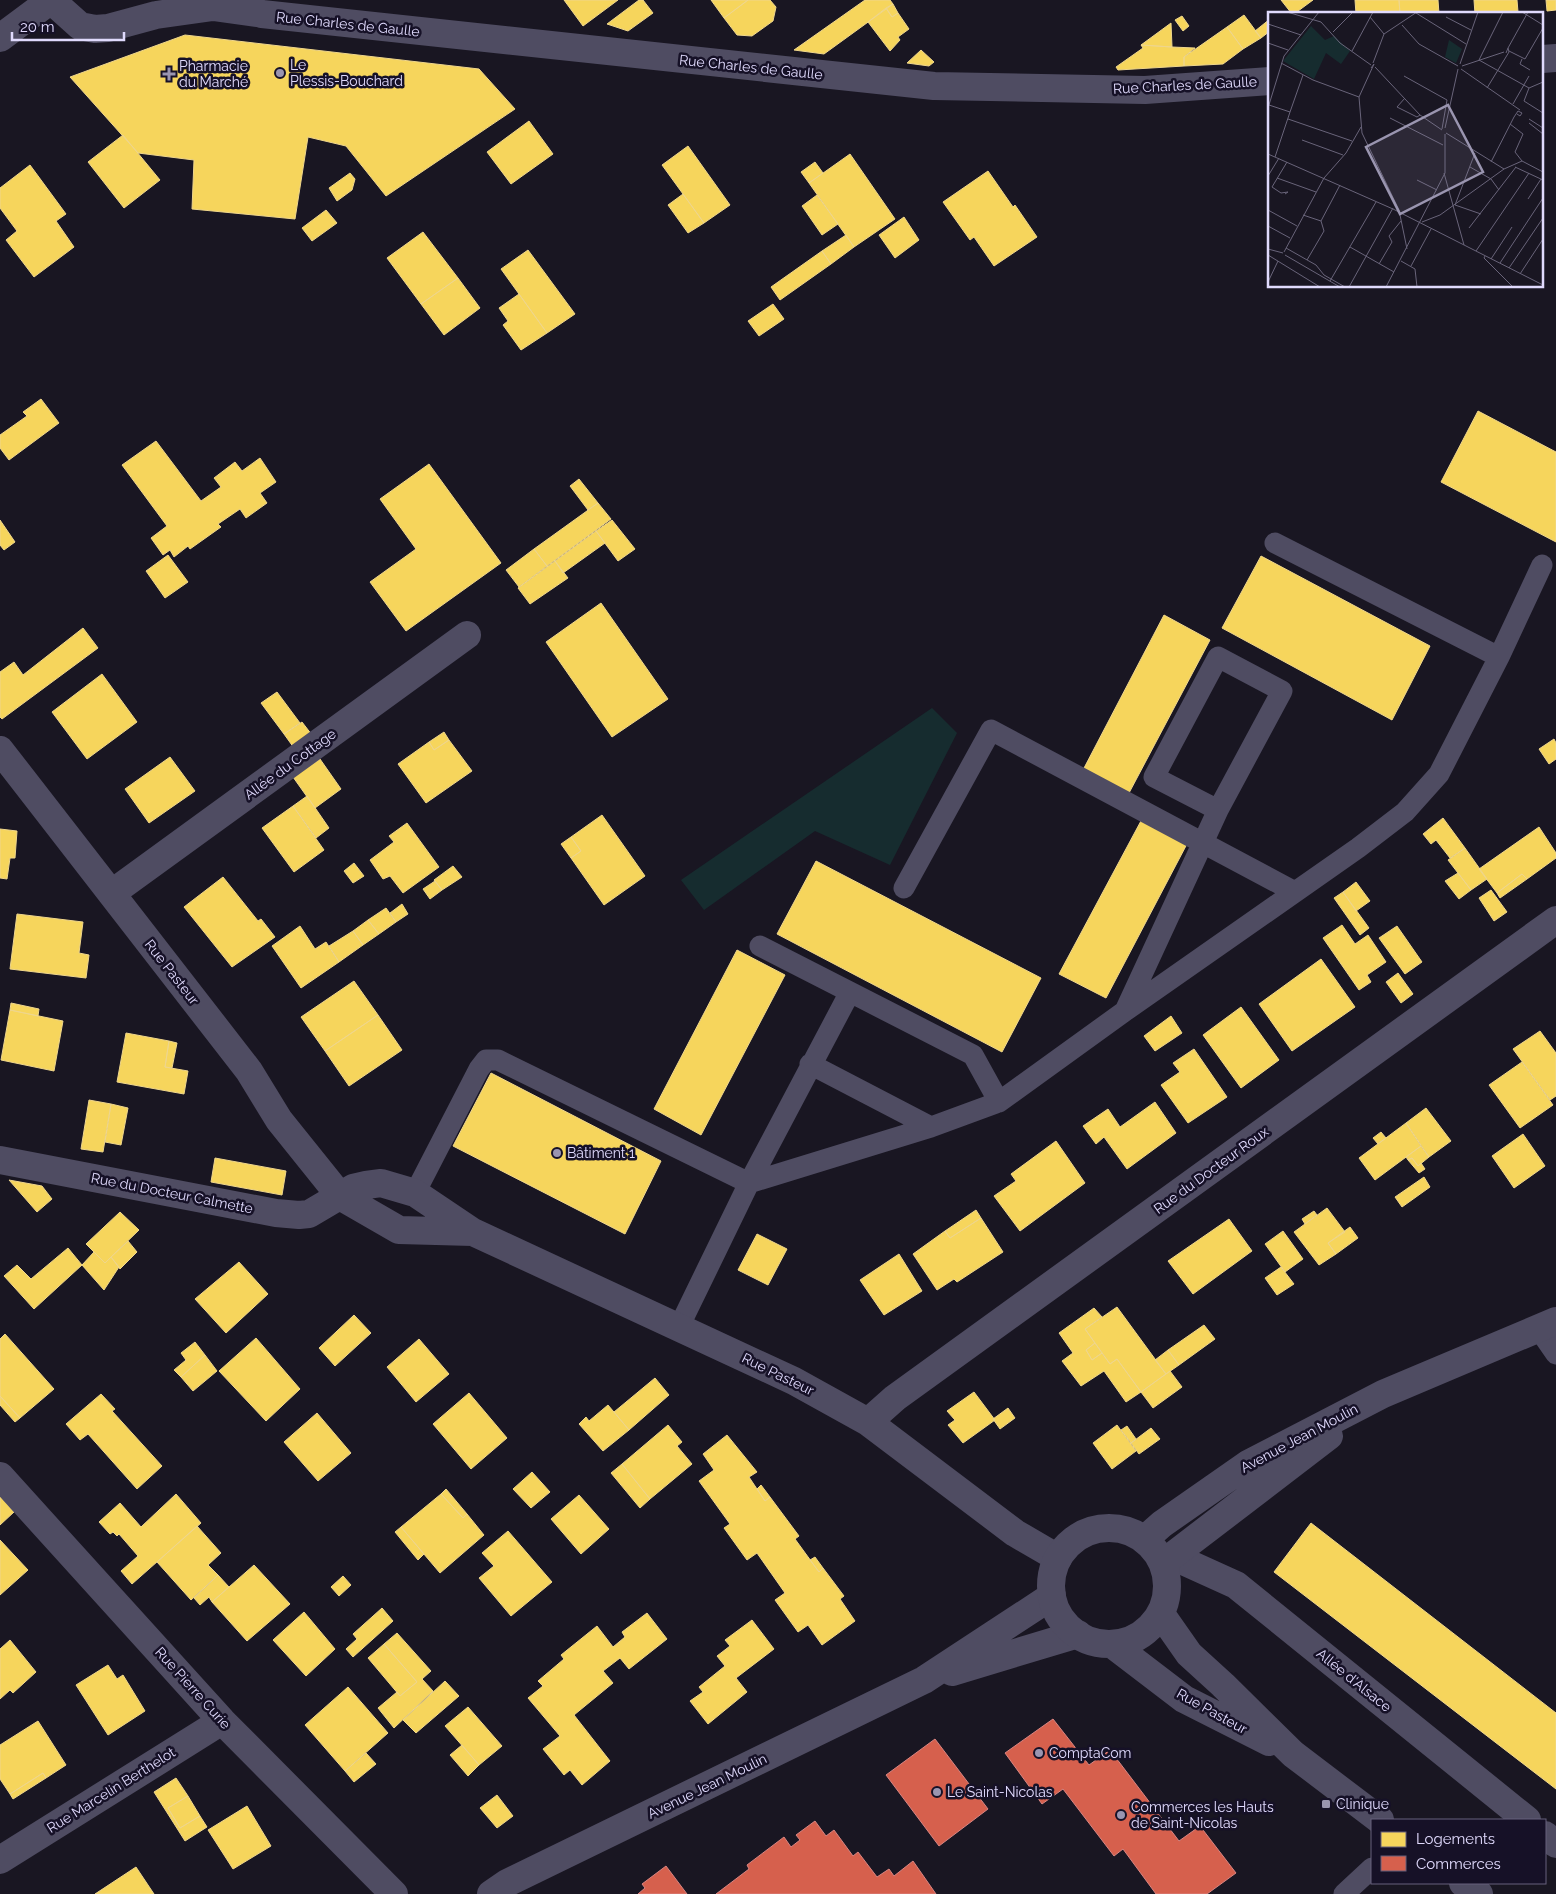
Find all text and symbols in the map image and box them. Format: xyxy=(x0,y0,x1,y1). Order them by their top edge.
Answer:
street label: Rue Charles de Gaulle xyxy=(276,9,420,39)
scale bar xyxy=(12,10,125,42)
inset map xyxy=(1268,12,1544,288)
text: 20 m xyxy=(20,18,55,36)
street label: Rue Charles de Gaulle xyxy=(679,52,823,82)
place label: Le Plessis-Bouchard xyxy=(290,57,403,89)
place label: Pharmacie du Marché xyxy=(179,58,248,90)
marker: Le Plessis-Bouchard xyxy=(274,67,286,79)
marker: Pharmacie du Marché xyxy=(163,68,175,80)
street label: Rue Charles de Gaulle xyxy=(1113,73,1257,97)
street label: Allée du Cottage xyxy=(241,725,339,803)
street label: Rue Pasteur xyxy=(142,936,202,1008)
street label: Rue du Docteur Roux xyxy=(1151,1123,1271,1217)
place label: Bâtiment 1 xyxy=(567,1145,635,1161)
marker: Bâtiment 1 xyxy=(551,1147,563,1159)
street label: Rue du Docteur Calmette xyxy=(90,1169,254,1217)
street label: Rue Pasteur xyxy=(739,1350,817,1398)
street label: Avenue Jean Moulin xyxy=(1238,1400,1360,1476)
street label: Rue Pierre Curie xyxy=(152,1644,234,1732)
street label: Allée d'Alsace xyxy=(1314,1645,1394,1715)
street label: Rue Pasteur xyxy=(1174,1685,1250,1737)
street label: Rue Marcelin Berthelot xyxy=(44,1744,178,1836)
place label: ComptaCom xyxy=(1049,1745,1131,1761)
marker: ComptaCom xyxy=(1033,1747,1045,1759)
street label: Avenue Jean Moulin xyxy=(645,1750,769,1822)
place label: Le Saint-Nicolas xyxy=(947,1784,1053,1800)
marker: Le Saint-Nicolas xyxy=(931,1786,943,1798)
place label: Clinique xyxy=(1336,1796,1389,1812)
marker: Clinique xyxy=(1320,1798,1332,1810)
place label: Commerces les Hauts de Saint-Nicolas xyxy=(1131,1799,1274,1831)
marker: Commerces les Hauts de Saint-Nicolas xyxy=(1115,1809,1127,1821)
legend xyxy=(1371,1819,1546,1884)
text: Logements xyxy=(1416,1830,1495,1848)
text: Commerces xyxy=(1416,1855,1501,1873)

